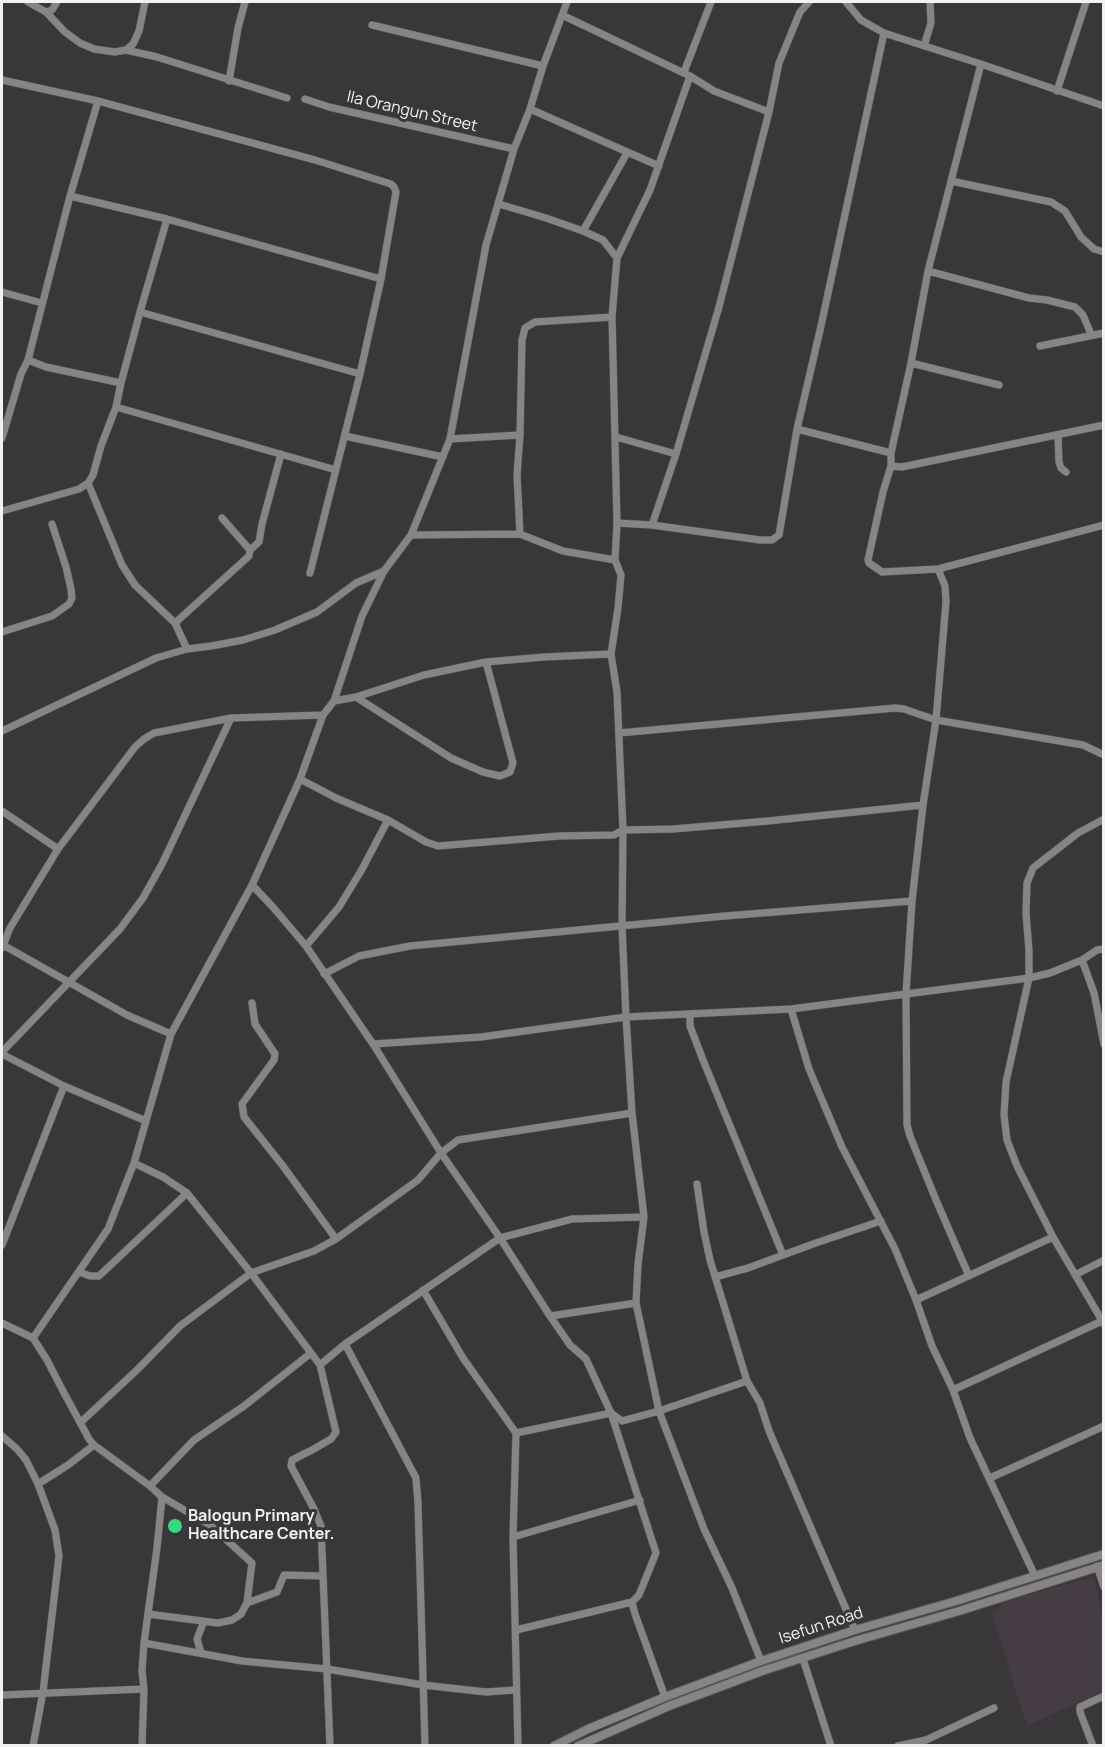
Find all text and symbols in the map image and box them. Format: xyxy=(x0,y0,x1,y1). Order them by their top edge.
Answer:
street label: Ila Orangun Street xyxy=(345,88,479,136)
place label: Balogun Primary Healthcare Center. xyxy=(188,1507,334,1545)
marker: Balogun Primary Healthcare Center. xyxy=(166,1517,184,1535)
street label: Isefun Road xyxy=(777,1603,865,1649)

